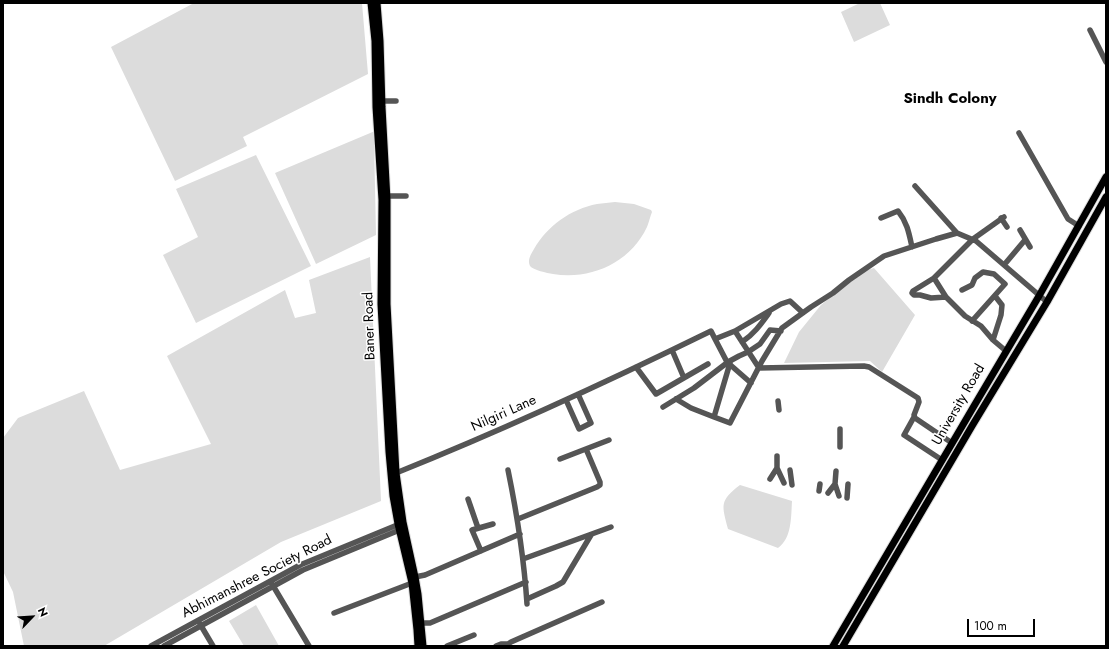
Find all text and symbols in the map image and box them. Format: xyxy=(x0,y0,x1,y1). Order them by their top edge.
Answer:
district label: Sindh Colony xyxy=(903,90,997,108)
street label: Baner Road xyxy=(360,292,380,360)
street label: University Road xyxy=(929,361,989,449)
street label: Nilgiri Lane xyxy=(469,392,539,436)
street label: Abhimanshree Society Road xyxy=(179,532,335,622)
north arrow xyxy=(12,597,52,637)
text: N xyxy=(34,605,52,619)
scale bar xyxy=(969,611,1037,637)
text: 100 m xyxy=(974,617,1007,635)

